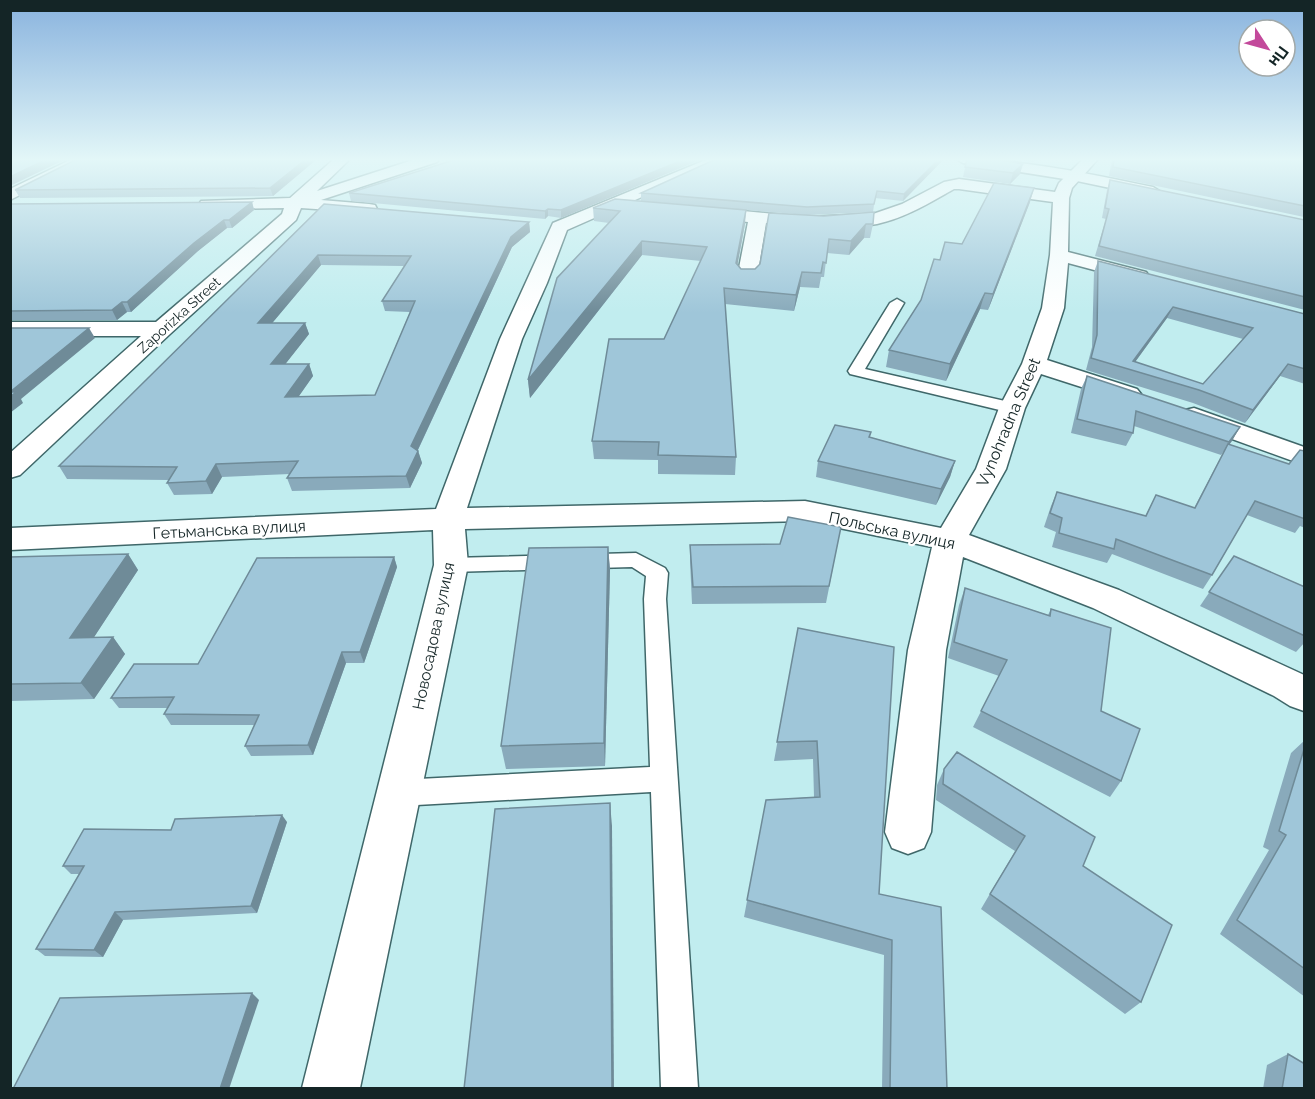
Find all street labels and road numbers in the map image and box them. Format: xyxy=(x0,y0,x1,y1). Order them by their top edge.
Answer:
street label: Zaporizka Street xyxy=(134,274,224,356)
street label: Vynohradna Street xyxy=(973,354,1044,490)
street label: Польська вулиця xyxy=(827,508,957,553)
street label: Гетьманська вулиця xyxy=(152,516,306,543)
street label: Новосадова вулиця xyxy=(409,561,458,712)

